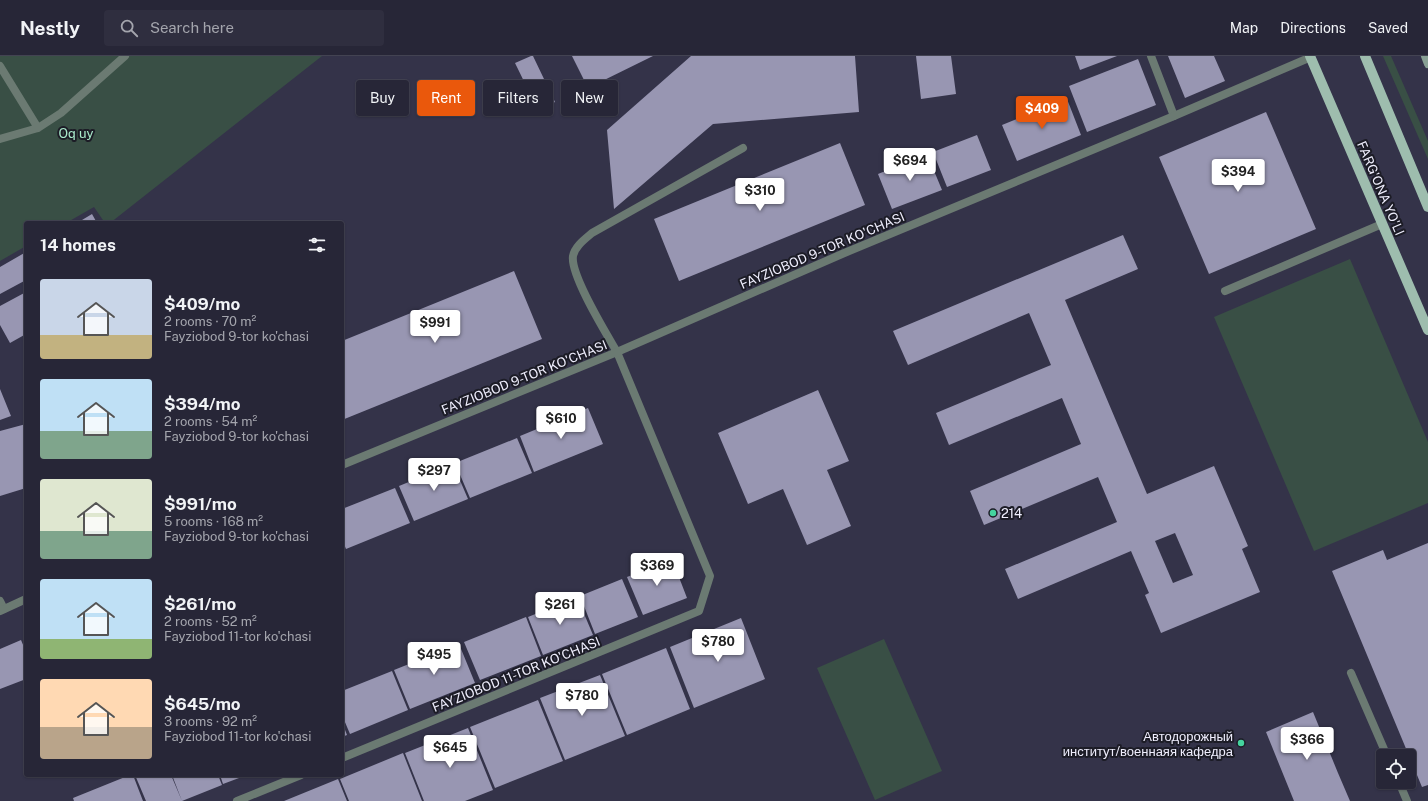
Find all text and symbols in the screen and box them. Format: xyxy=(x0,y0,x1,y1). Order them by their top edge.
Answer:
search box xyxy=(104,10,384,46)
text: Nestly xyxy=(20,17,80,39)
icon: search xyxy=(118,17,140,39)
text: Search here xyxy=(150,19,234,36)
text: Map xyxy=(1230,20,1258,36)
text: Directions xyxy=(1280,20,1346,36)
text: Saved xyxy=(1368,20,1408,36)
chip: Buy xyxy=(356,80,409,116)
chip: Rent xyxy=(417,80,475,116)
chip: Filters xyxy=(483,80,553,116)
chip: New xyxy=(561,80,618,116)
pin: $409 xyxy=(1018,96,1066,130)
text: $409 xyxy=(1025,101,1059,116)
park label: Oq uy xyxy=(59,126,93,141)
street label: FARG'ONA YO'LI xyxy=(1354,139,1407,237)
pin: $694 xyxy=(886,148,934,182)
text: $694 xyxy=(893,153,927,168)
pin: $394 xyxy=(1214,159,1262,193)
text: $394 xyxy=(1221,164,1255,179)
pin: $310 xyxy=(736,178,784,212)
text: $310 xyxy=(744,183,776,198)
street label: FAYZIOBOD 9-TOR KO'CHASI xyxy=(738,209,907,292)
icon: filters xyxy=(306,234,328,256)
text: 14 homes xyxy=(40,235,116,255)
text: $409/mo xyxy=(164,294,240,314)
icon: home xyxy=(72,295,120,343)
pin: $991 xyxy=(411,310,459,344)
text: 2 rooms · 70 m² xyxy=(164,314,256,329)
text: $991 xyxy=(419,315,451,330)
text: Fayziobod 9-tor ko'chasi xyxy=(164,329,309,344)
street label: FAYZIOBOD 9-TOR KO'CHASI xyxy=(439,337,609,418)
text: $394/mo xyxy=(164,394,241,414)
icon: home xyxy=(72,395,120,443)
pin: $610 xyxy=(537,406,585,440)
text: $610 xyxy=(545,411,577,426)
text: 2 rooms · 54 m² xyxy=(164,414,257,429)
text: Fayziobod 9-tor ko'chasi xyxy=(164,429,309,444)
pin: $297 xyxy=(410,458,458,492)
text: $297 xyxy=(417,463,451,478)
text: $991/mo xyxy=(164,494,237,514)
icon: home xyxy=(72,495,120,543)
place label: 214 xyxy=(1001,506,1022,521)
marker: 214 xyxy=(988,508,998,518)
text: 5 rooms · 168 m² xyxy=(164,514,263,529)
text: Fayziobod 9-tor ko'chasi xyxy=(164,529,309,544)
pin: $369 xyxy=(633,553,681,587)
text: $369 xyxy=(640,558,674,573)
pin: $261 xyxy=(536,592,584,626)
text: $261/mo xyxy=(164,594,236,614)
icon: home xyxy=(72,595,120,643)
text: $261 xyxy=(544,597,576,612)
text: 2 rooms · 52 m² xyxy=(164,614,257,629)
text: Fayziobod 11-tor ko'chasi xyxy=(164,629,311,644)
pin: $780 xyxy=(694,629,742,663)
street label: FAYZIOBOD 11-TOR KO'CHASI xyxy=(430,634,602,715)
text: $780 xyxy=(701,634,735,649)
pin: $495 xyxy=(410,642,458,676)
text: $495 xyxy=(417,647,451,662)
pin: $780 xyxy=(558,683,606,717)
text: $780 xyxy=(565,688,599,703)
text: $645/mo xyxy=(164,694,241,714)
icon: home xyxy=(72,695,120,743)
text: 3 rooms · 92 m² xyxy=(164,714,257,729)
pin: $366 xyxy=(1283,727,1331,761)
text: Fayziobod 11-tor ko'chasi xyxy=(164,729,311,744)
place label: Автодорожный институт/военнаяя кафедра xyxy=(1063,729,1234,759)
text: $366 xyxy=(1290,732,1324,747)
pin: $645 xyxy=(426,735,474,769)
marker: Автодорожный институт/военнаяя кафедра xyxy=(1236,738,1246,748)
text: $645 xyxy=(433,740,467,755)
map controls xyxy=(1376,749,1416,789)
button: locate xyxy=(1376,749,1416,789)

